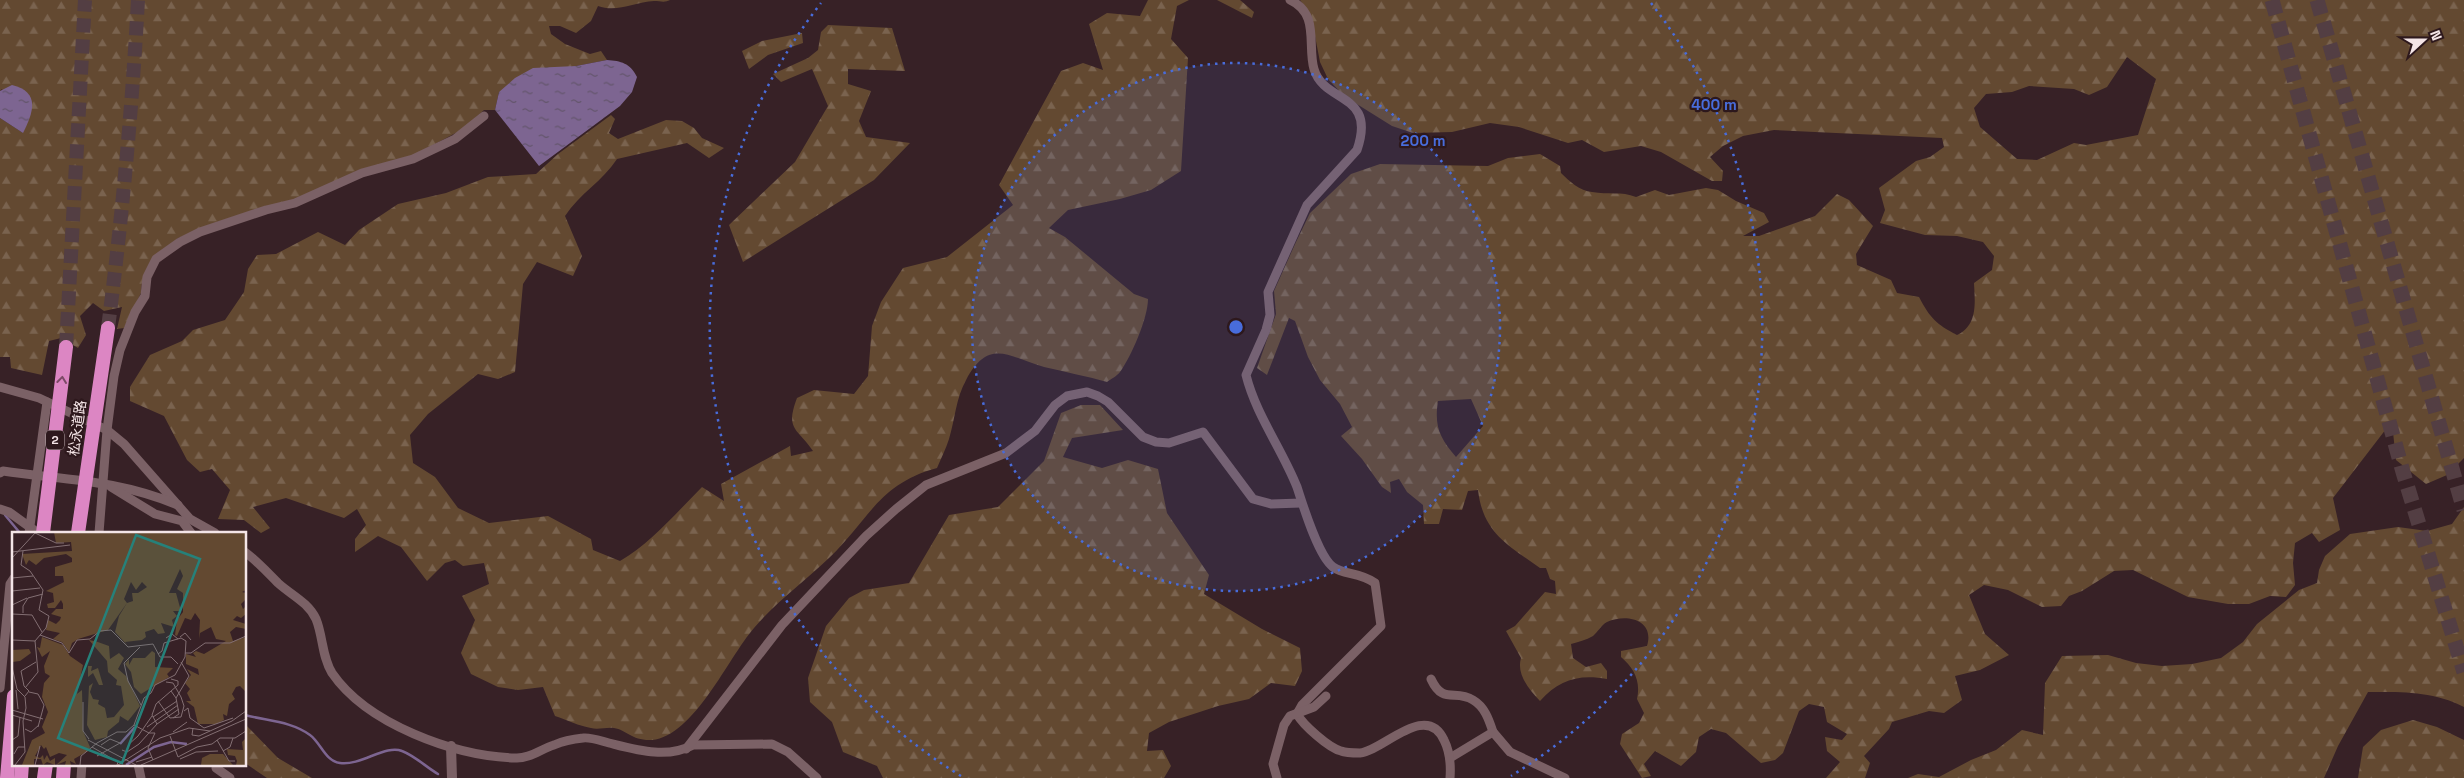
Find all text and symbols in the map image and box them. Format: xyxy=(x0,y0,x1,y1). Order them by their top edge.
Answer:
north arrow xyxy=(2399,15,2449,65)
text: N xyxy=(2426,28,2446,43)
text: 400 m xyxy=(1691,95,1737,114)
text: 200 m xyxy=(1401,131,1445,150)
centre of rings xyxy=(1227,318,1245,336)
one-way arrow xyxy=(56,376,67,384)
street label: 松永道路 xyxy=(64,399,90,457)
road number: 2 xyxy=(46,430,64,450)
inset map xyxy=(12,532,246,766)

